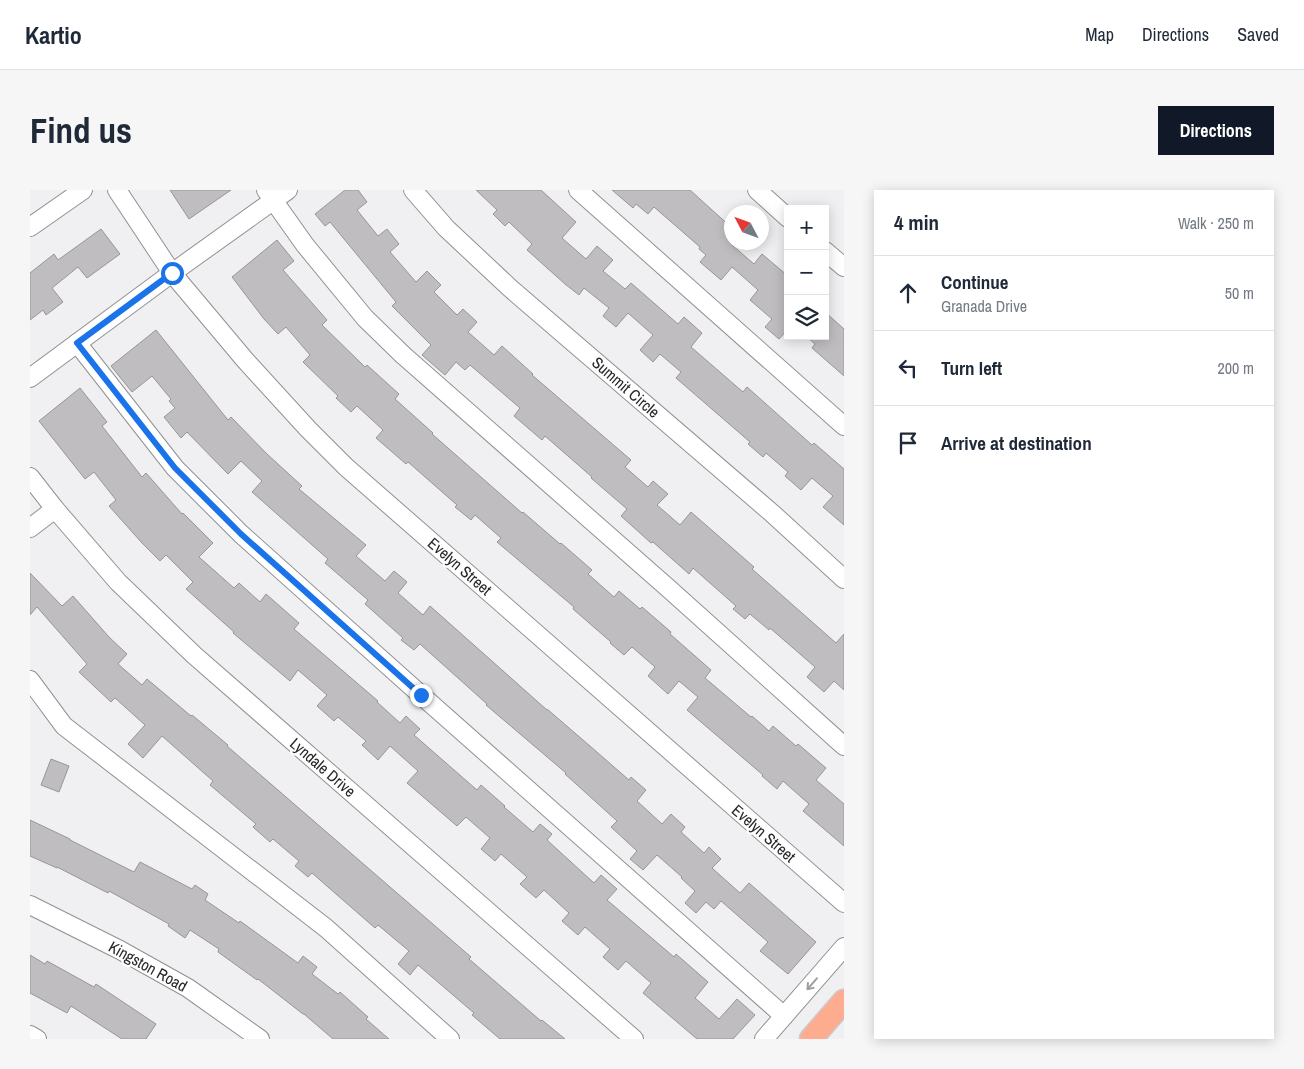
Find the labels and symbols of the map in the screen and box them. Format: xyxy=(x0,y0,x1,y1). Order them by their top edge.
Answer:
north arrow xyxy=(724,205,769,250)
route start xyxy=(161,262,184,285)
street label: Summit Circle xyxy=(587,351,665,423)
street label: Evelyn Street xyxy=(423,532,497,600)
route end xyxy=(410,684,433,707)
street label: Lyndale Drive xyxy=(285,732,361,802)
street label: Evelyn Street xyxy=(727,799,801,867)
street label: Kingston Road xyxy=(105,935,191,997)
one-way arrow xyxy=(806,977,818,990)

